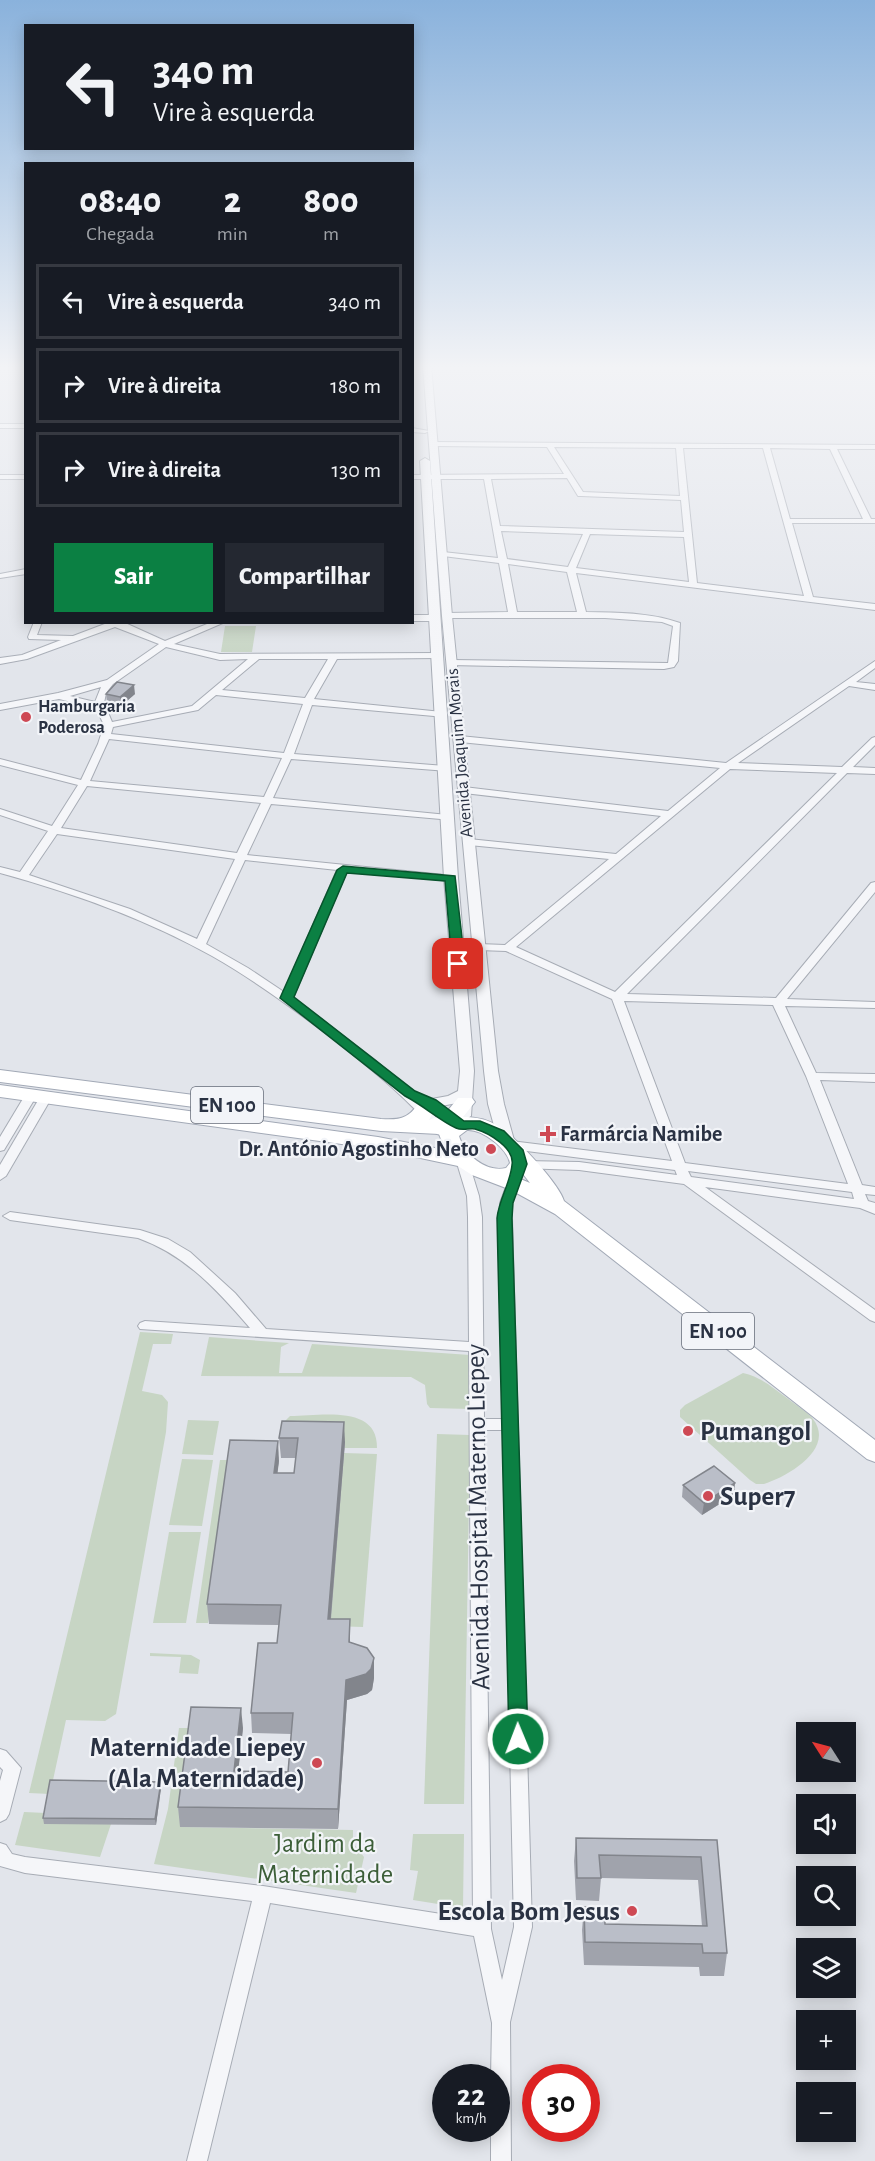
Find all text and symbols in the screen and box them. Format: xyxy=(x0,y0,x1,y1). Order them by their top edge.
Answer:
icon: left xyxy=(54,48,132,126)
text: 340 m xyxy=(153,50,254,92)
text: Vire à esquerda xyxy=(153,99,315,126)
text: 08:40 xyxy=(79,183,161,219)
text: 2 xyxy=(224,183,241,219)
text: 800 xyxy=(303,183,359,219)
text: Chegada xyxy=(86,224,154,244)
text: min xyxy=(217,224,248,244)
text: m xyxy=(323,224,339,244)
icon: left xyxy=(57,285,90,318)
text: Vire à esquerda xyxy=(108,291,244,313)
text: 340 m xyxy=(329,291,381,313)
icon: right xyxy=(57,369,90,402)
text: Vire à direita xyxy=(108,375,221,397)
text: 180 m xyxy=(330,375,381,397)
icon: right xyxy=(57,453,90,486)
text: Vire à direita xyxy=(108,459,221,481)
text: 130 m xyxy=(332,459,381,481)
button: Sair xyxy=(54,543,213,612)
button: Compartilhar xyxy=(225,543,384,612)
street label: Avenida Joaquim Morais xyxy=(444,668,476,838)
place label: Hamburgaria Poderosa xyxy=(38,698,136,737)
marker: Hamburgaria Poderosa xyxy=(19,710,33,724)
pin xyxy=(432,938,483,989)
icon: arrive xyxy=(441,947,474,980)
road number: EN 100 xyxy=(191,1087,263,1123)
place label: Farmárcia Namibe xyxy=(560,1123,722,1145)
marker: Farmárcia Namibe xyxy=(541,1127,555,1141)
place label: Dr. António Agostinho Neto xyxy=(238,1138,479,1160)
marker: Dr. António Agostinho Neto xyxy=(484,1142,498,1156)
road number: EN 100 xyxy=(682,1313,754,1349)
street label: Avenida Hospital Materno Liepey xyxy=(461,1343,496,1690)
place label: Pumangol xyxy=(700,1418,811,1445)
marker: Pumangol xyxy=(681,1424,695,1438)
place label: Super7 xyxy=(720,1483,795,1510)
marker: Super7 xyxy=(701,1489,715,1503)
position arrow xyxy=(486,1707,550,1771)
north arrow xyxy=(796,1722,856,1782)
map controls xyxy=(796,1722,856,2142)
place label: Maternidade Liepey (Ala Maternidade) xyxy=(90,1734,306,1792)
marker: Maternidade Liepey (Ala Maternidade) xyxy=(310,1756,324,1770)
button: sound xyxy=(796,1794,856,1854)
park label: Jardim da Maternidade xyxy=(257,1830,393,1888)
button: search xyxy=(796,1866,856,1926)
place label: Escola Bom Jesus xyxy=(437,1898,620,1925)
marker: Escola Bom Jesus xyxy=(625,1904,639,1918)
button: layers xyxy=(796,1938,856,1998)
button: + xyxy=(796,2010,856,2070)
speed limit sign: 30 xyxy=(522,2064,600,2142)
text: 22 xyxy=(457,2081,485,2111)
button: − xyxy=(796,2082,856,2142)
text: km/h xyxy=(456,2111,486,2126)

